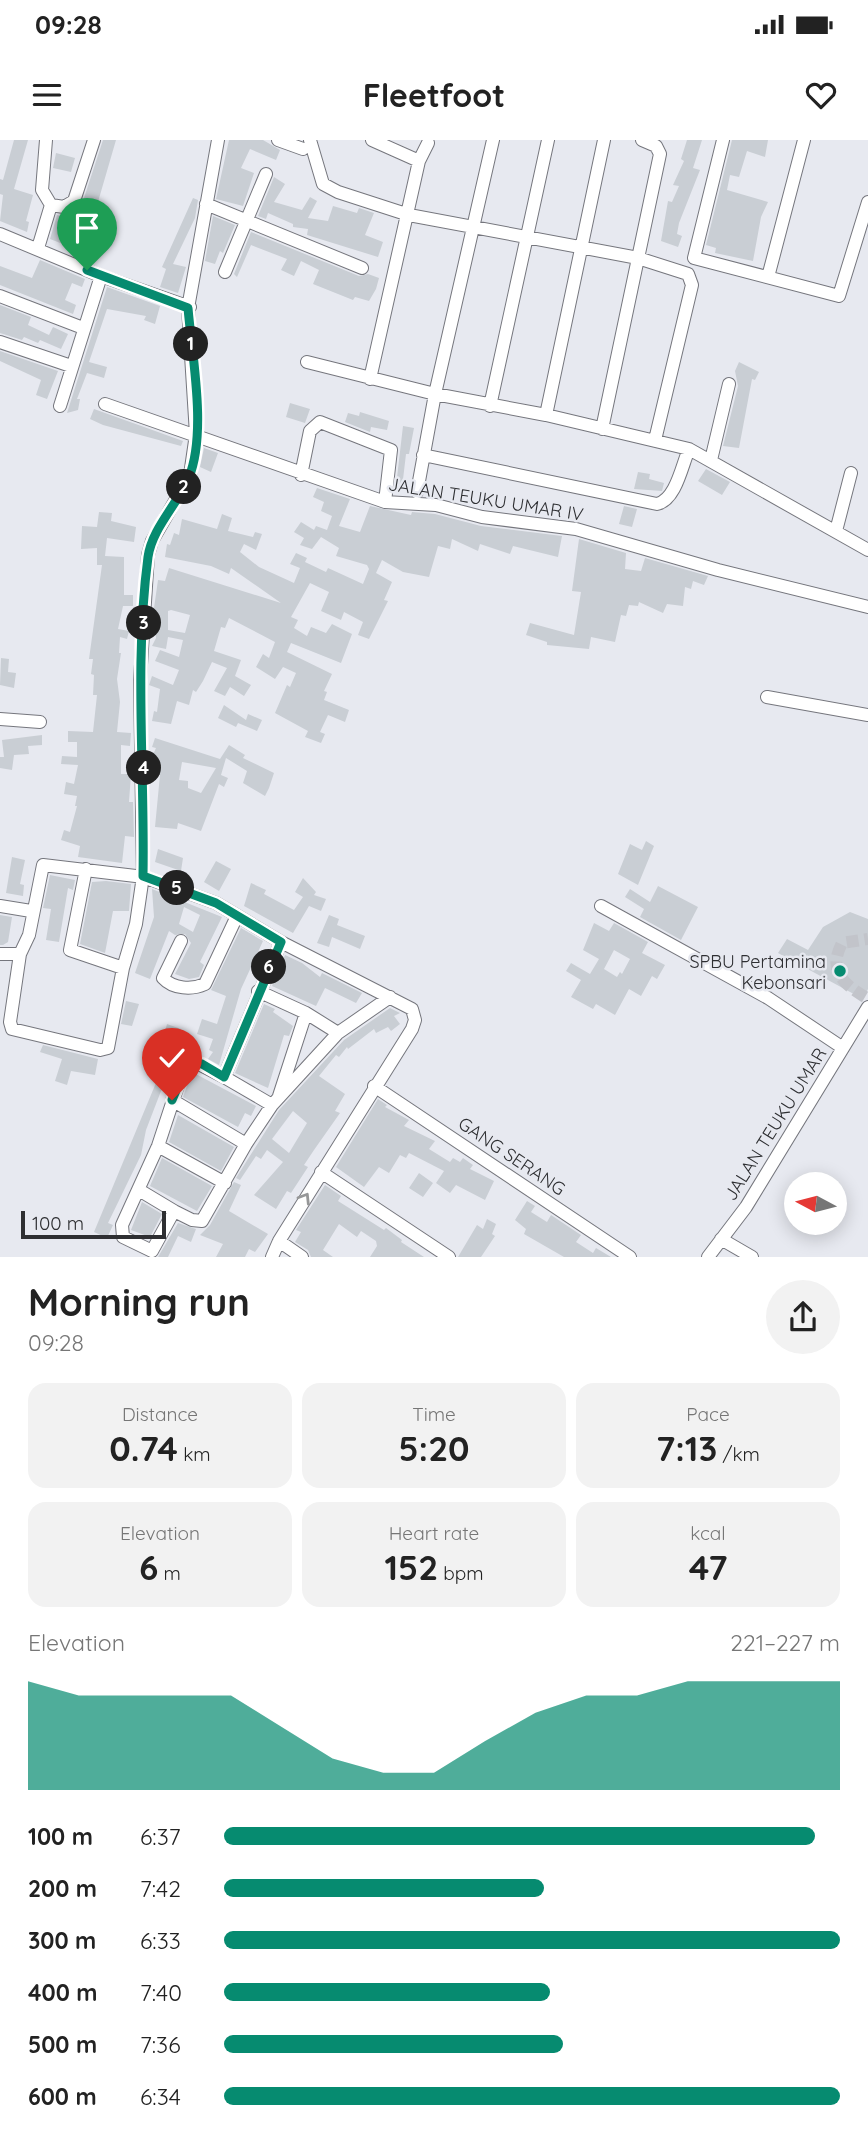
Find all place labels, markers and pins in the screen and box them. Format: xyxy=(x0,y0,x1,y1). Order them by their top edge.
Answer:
pin xyxy=(57,198,117,270)
pin: 1 xyxy=(174,326,208,362)
pin: 2 xyxy=(166,470,202,504)
pin: 3 xyxy=(127,606,162,640)
pin: 4 xyxy=(127,750,162,786)
pin: 5 xyxy=(160,870,194,906)
pin: 6 xyxy=(252,950,286,984)
place label: SPBU Pertamina Kebonsari xyxy=(689,950,826,994)
marker: SPBU Pertamina Kebonsari xyxy=(832,963,848,979)
pin xyxy=(142,1028,202,1100)

